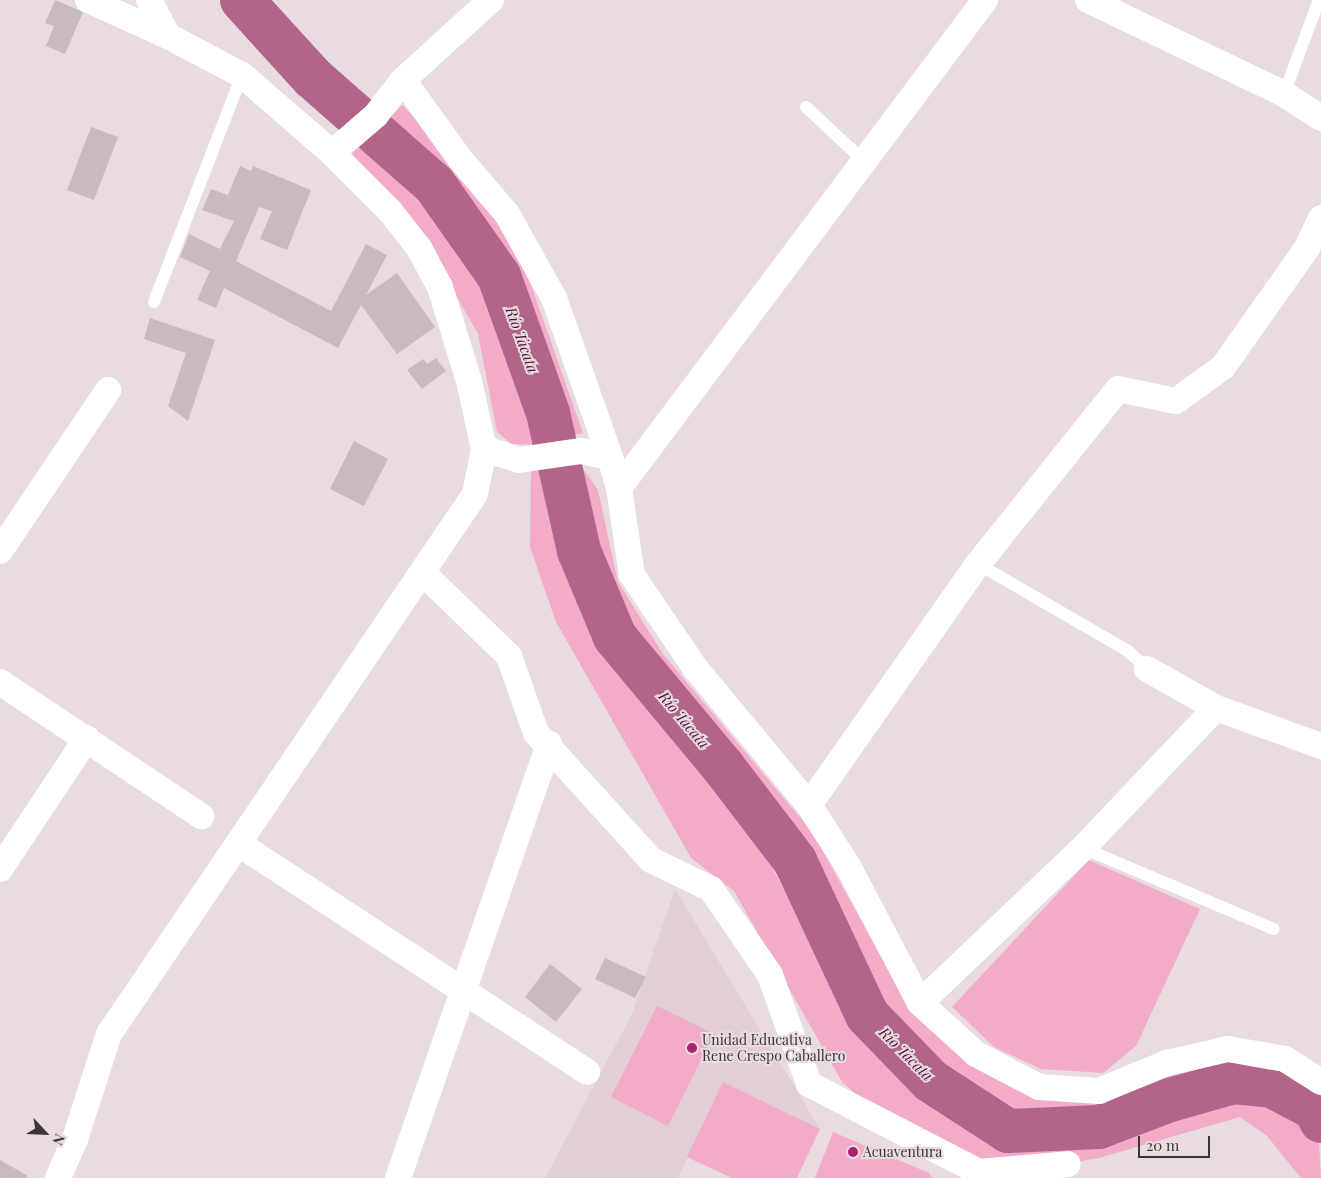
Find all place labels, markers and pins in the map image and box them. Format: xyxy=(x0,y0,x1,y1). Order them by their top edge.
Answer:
place label: Unidad Educativa Rene Crespo Caballero xyxy=(702,1032,845,1064)
marker: Unidad Educativa Rene Crespo Caballero xyxy=(686,1042,698,1054)
place label: Acuaventura xyxy=(863,1144,942,1160)
marker: Acuaventura xyxy=(847,1146,859,1158)

